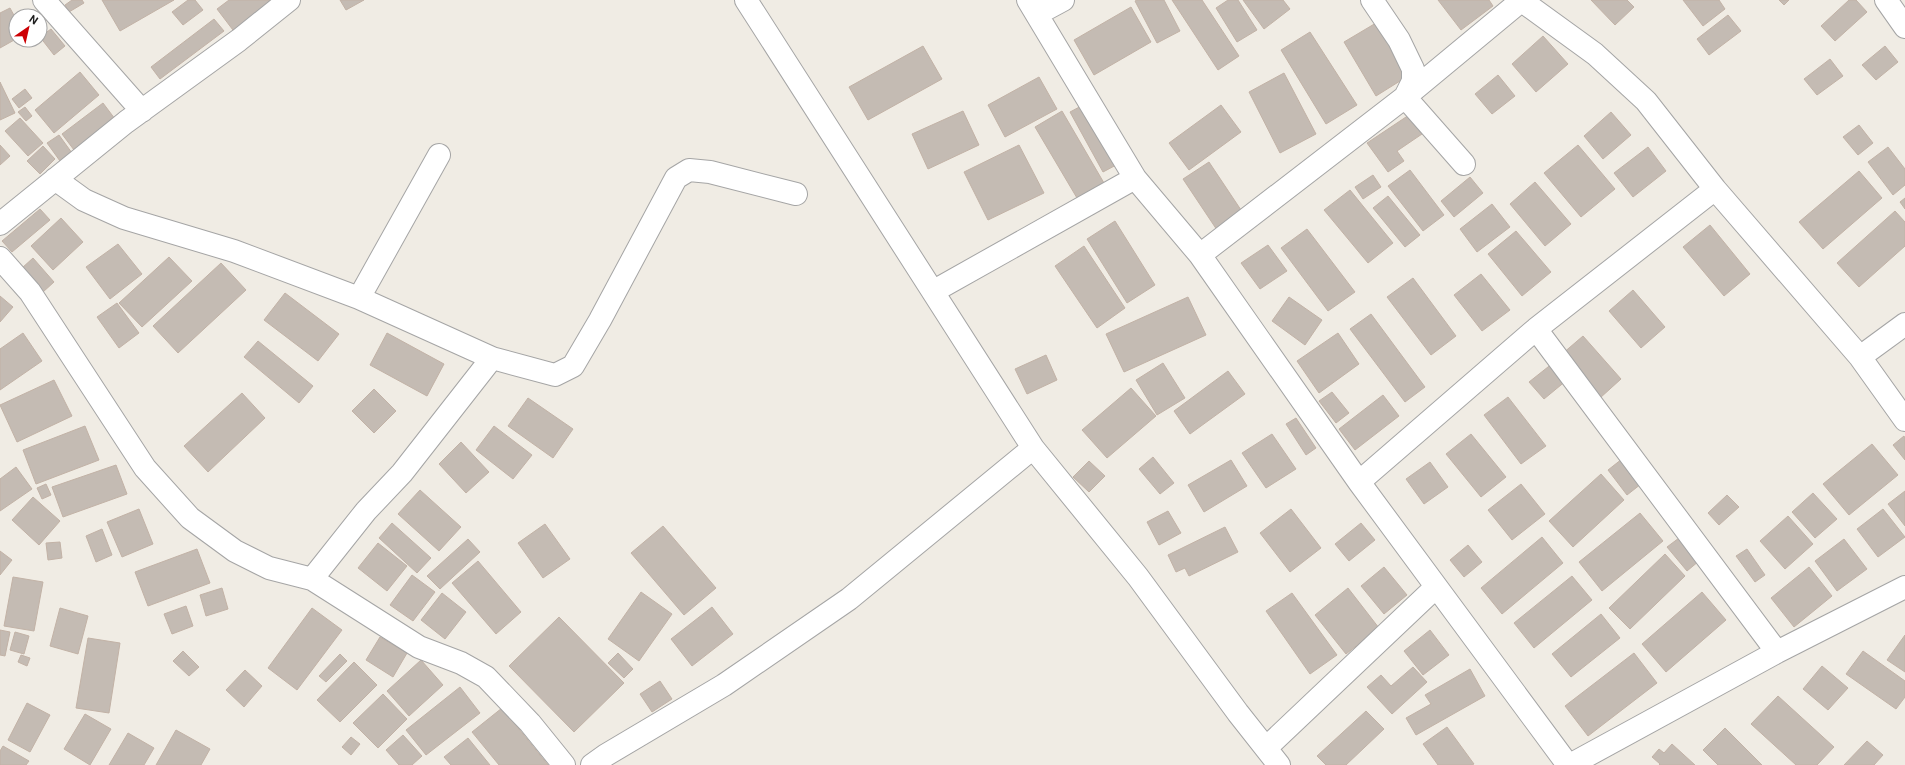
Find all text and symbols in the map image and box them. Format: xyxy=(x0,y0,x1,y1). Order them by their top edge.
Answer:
north arrow xyxy=(8,8,48,48)
text: N xyxy=(26,13,40,28)

